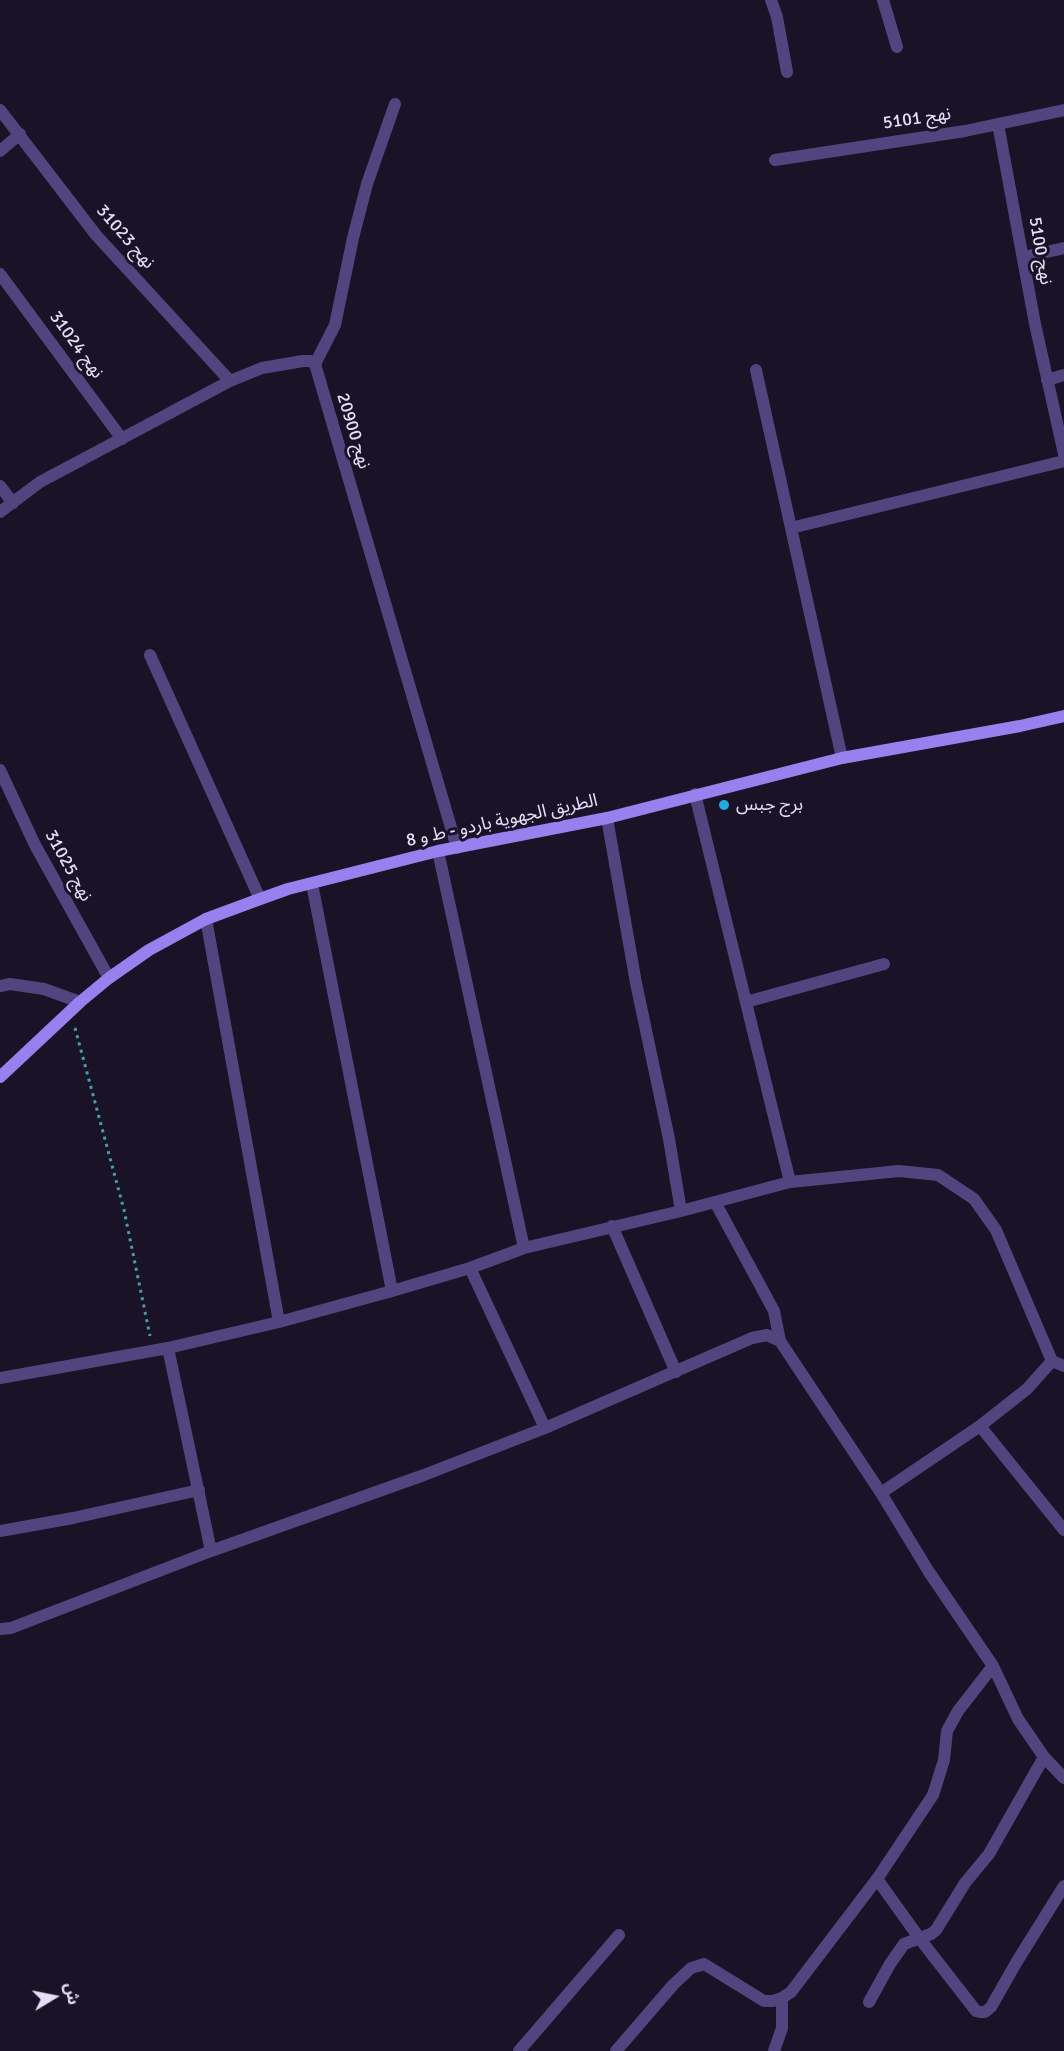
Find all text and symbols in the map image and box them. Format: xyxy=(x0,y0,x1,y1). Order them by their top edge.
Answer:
street label: نهج 5101 xyxy=(882,104,952,134)
street label: نهج 31023 xyxy=(91,200,159,274)
street label: نهج 5100 xyxy=(1023,215,1057,287)
street label: نهج 31024 xyxy=(44,307,108,383)
street label: نهج 20900 xyxy=(331,390,375,472)
street label: الطريق الجهوية باردو - ط و 8 xyxy=(404,790,600,852)
place label: برج جبس xyxy=(736,794,803,816)
marker: برج جبس xyxy=(717,798,731,812)
street label: نهج 31025 xyxy=(40,827,96,905)
north arrow xyxy=(24,1967,84,2027)
text: ش xyxy=(60,1981,83,2006)

